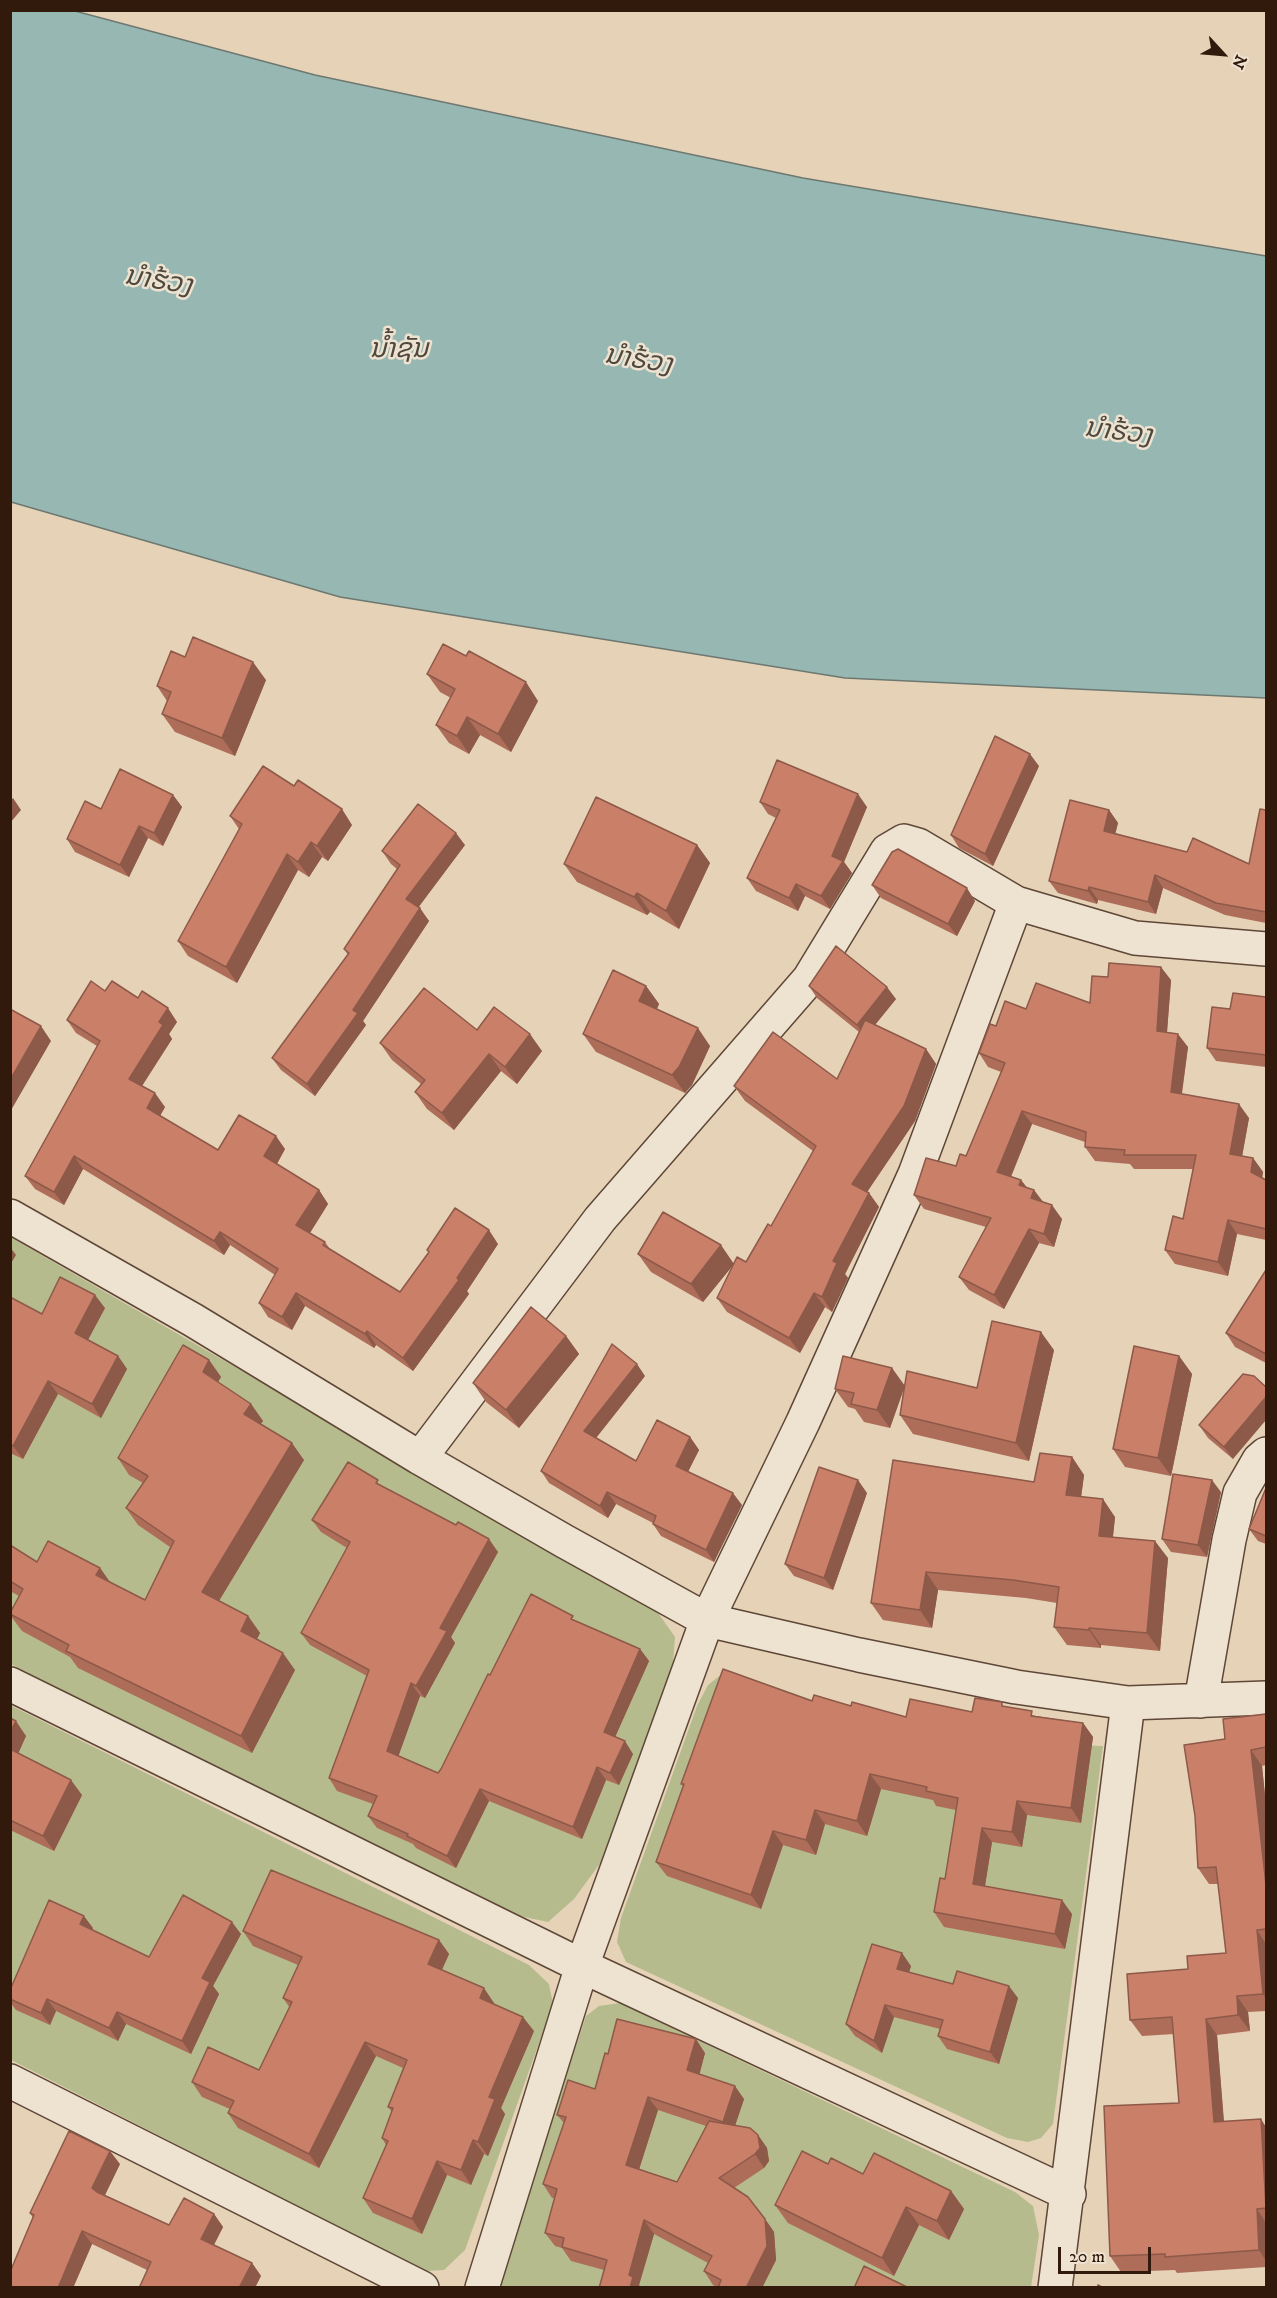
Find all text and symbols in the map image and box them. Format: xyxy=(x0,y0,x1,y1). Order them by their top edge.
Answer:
north arrow xyxy=(1193,24,1253,84)
text: N xyxy=(1227,52,1251,72)
water label: ນຳ້ຮວງ xyxy=(122,262,194,304)
water label: ນ້ຳຊັນ xyxy=(370,335,428,367)
water label: ນຳ້ຮວງ xyxy=(602,341,674,383)
water label: ນຳ້ຮວງ xyxy=(1082,414,1154,454)
scale bar xyxy=(1061,2235,1154,2273)
text: 20 m xyxy=(1069,2246,1105,2268)

